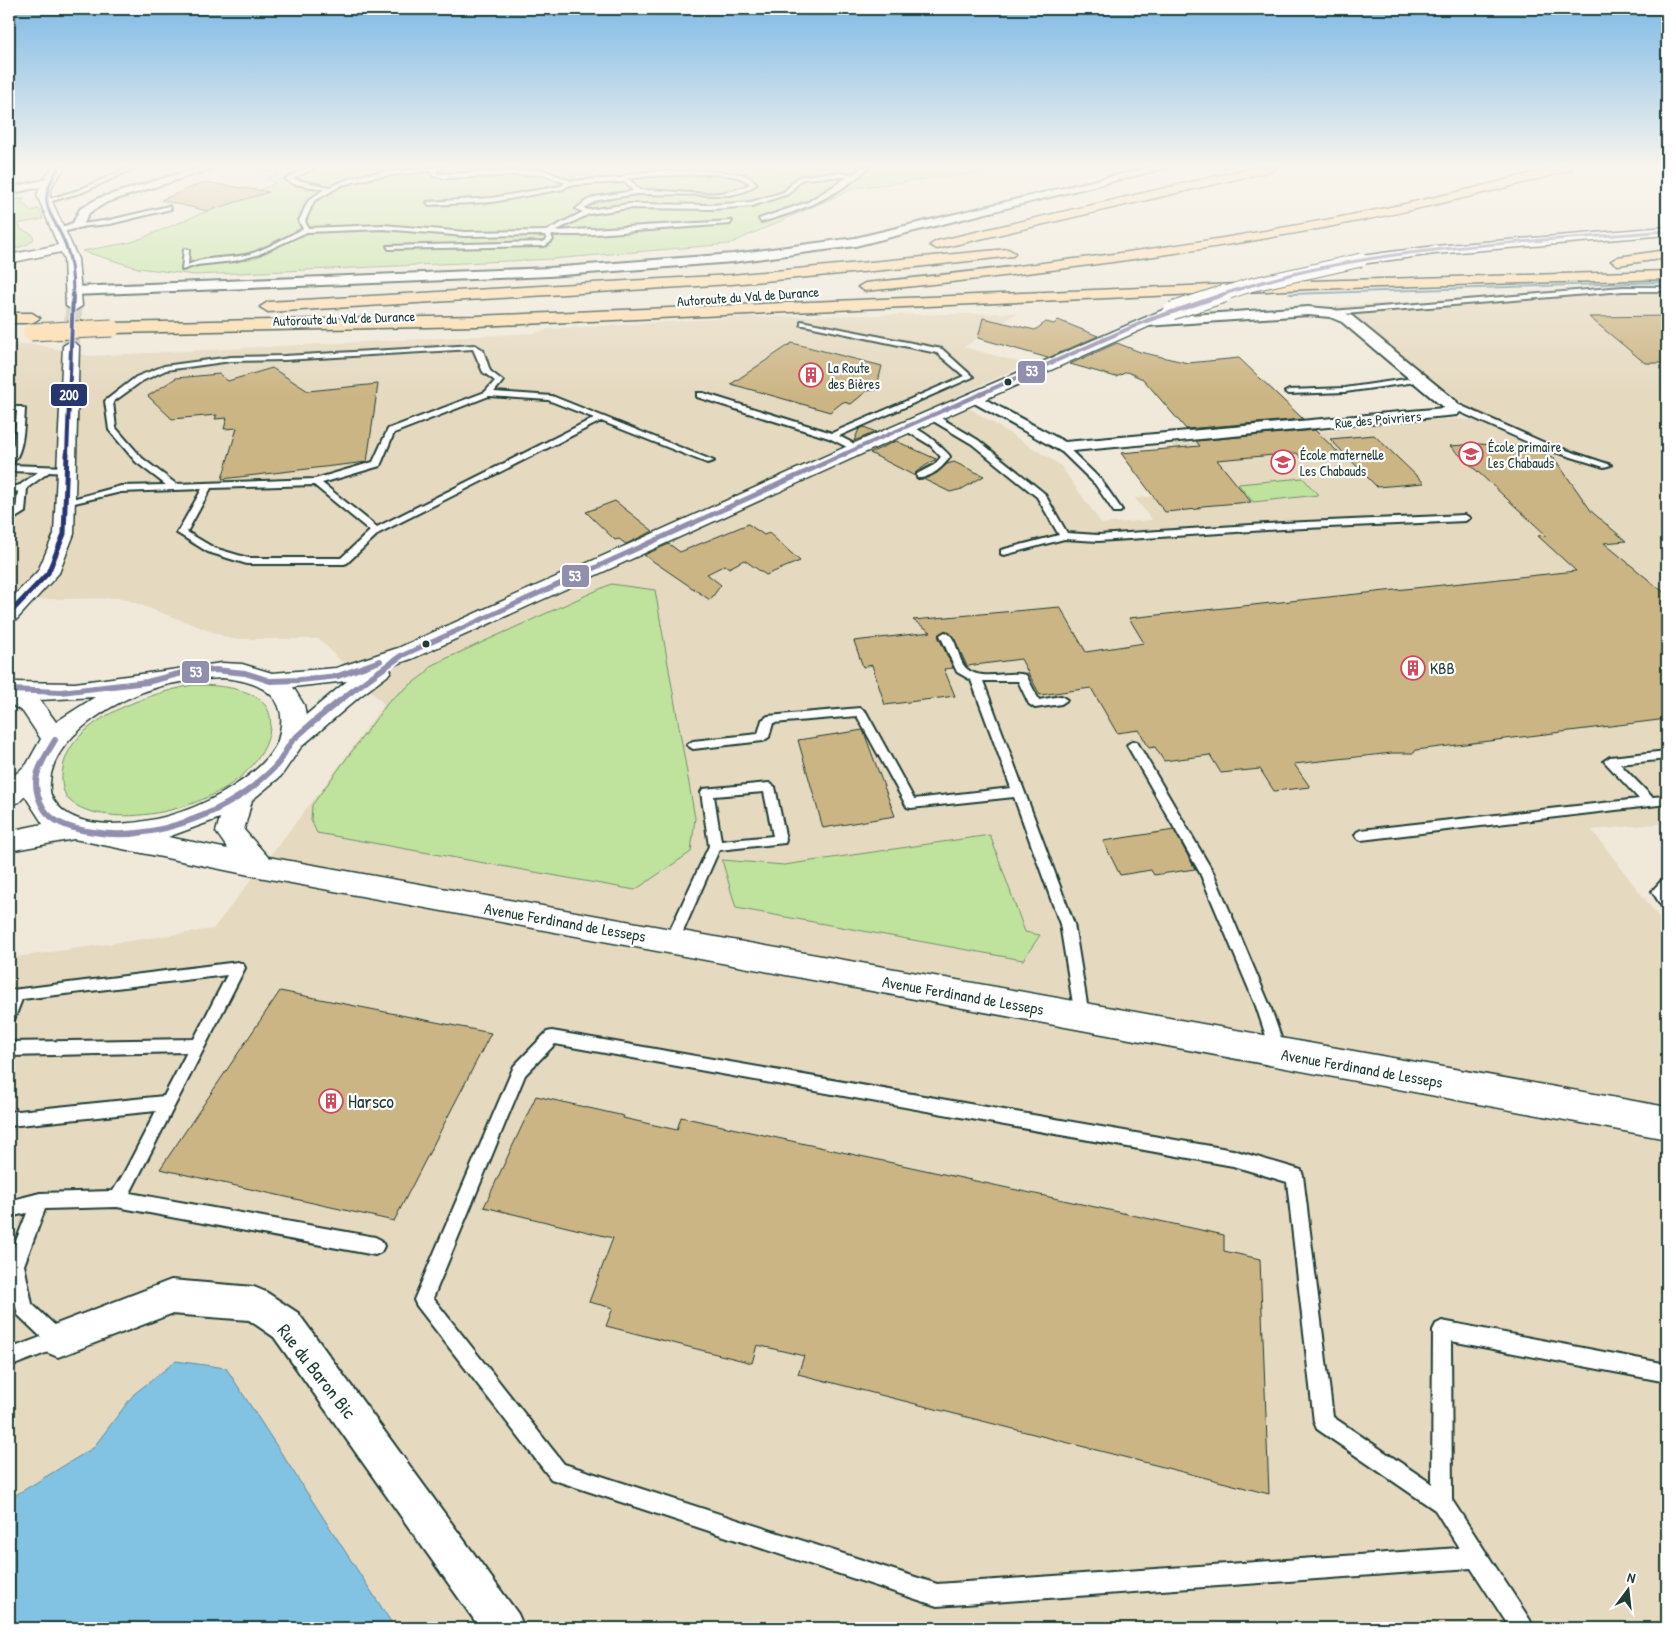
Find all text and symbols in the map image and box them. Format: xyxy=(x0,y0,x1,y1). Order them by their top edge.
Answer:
street label: Autoroute du Val de Durance xyxy=(676,282,820,310)
street label: Autoroute du Val de Durance xyxy=(273,306,416,330)
place label: La Route des Bières xyxy=(828,358,880,393)
line badge: 53 xyxy=(1017,360,1046,384)
text: 53 xyxy=(1026,361,1039,380)
building icon: La Route des Bières xyxy=(798,362,824,388)
unlabelled marker xyxy=(1003,377,1013,387)
line badge: 200 xyxy=(50,383,88,407)
text: 200 xyxy=(59,385,79,404)
street label: Rue des Poivriers xyxy=(1334,406,1422,432)
place label: École primaire Les Chabauds xyxy=(1488,437,1562,472)
school or university icon: École primaire Les Chabauds xyxy=(1458,441,1484,467)
place label: École maternelle Les Chabauds xyxy=(1300,445,1384,480)
school or university icon: École maternelle Les Chabauds xyxy=(1270,449,1296,475)
line badge: 53 xyxy=(561,564,590,588)
text: 53 xyxy=(569,566,582,585)
unlabelled marker xyxy=(421,639,431,649)
building icon: KBB xyxy=(1400,655,1426,681)
place label: KBB xyxy=(1430,657,1455,679)
line badge: 53 xyxy=(181,660,210,684)
text: 53 xyxy=(190,662,203,681)
street label: Avenue Ferdinand de Lesseps xyxy=(483,897,647,947)
street label: Avenue Ferdinand de Lesseps xyxy=(881,970,1045,1020)
street label: Avenue Ferdinand de Lesseps xyxy=(1280,1043,1444,1093)
building icon: Harsco xyxy=(318,1088,344,1114)
place label: Harsco xyxy=(348,1088,394,1114)
street label: Rue du Baron Bic xyxy=(272,1318,363,1424)
north arrow xyxy=(1604,1564,1654,1614)
text: N xyxy=(1625,1567,1638,1587)

